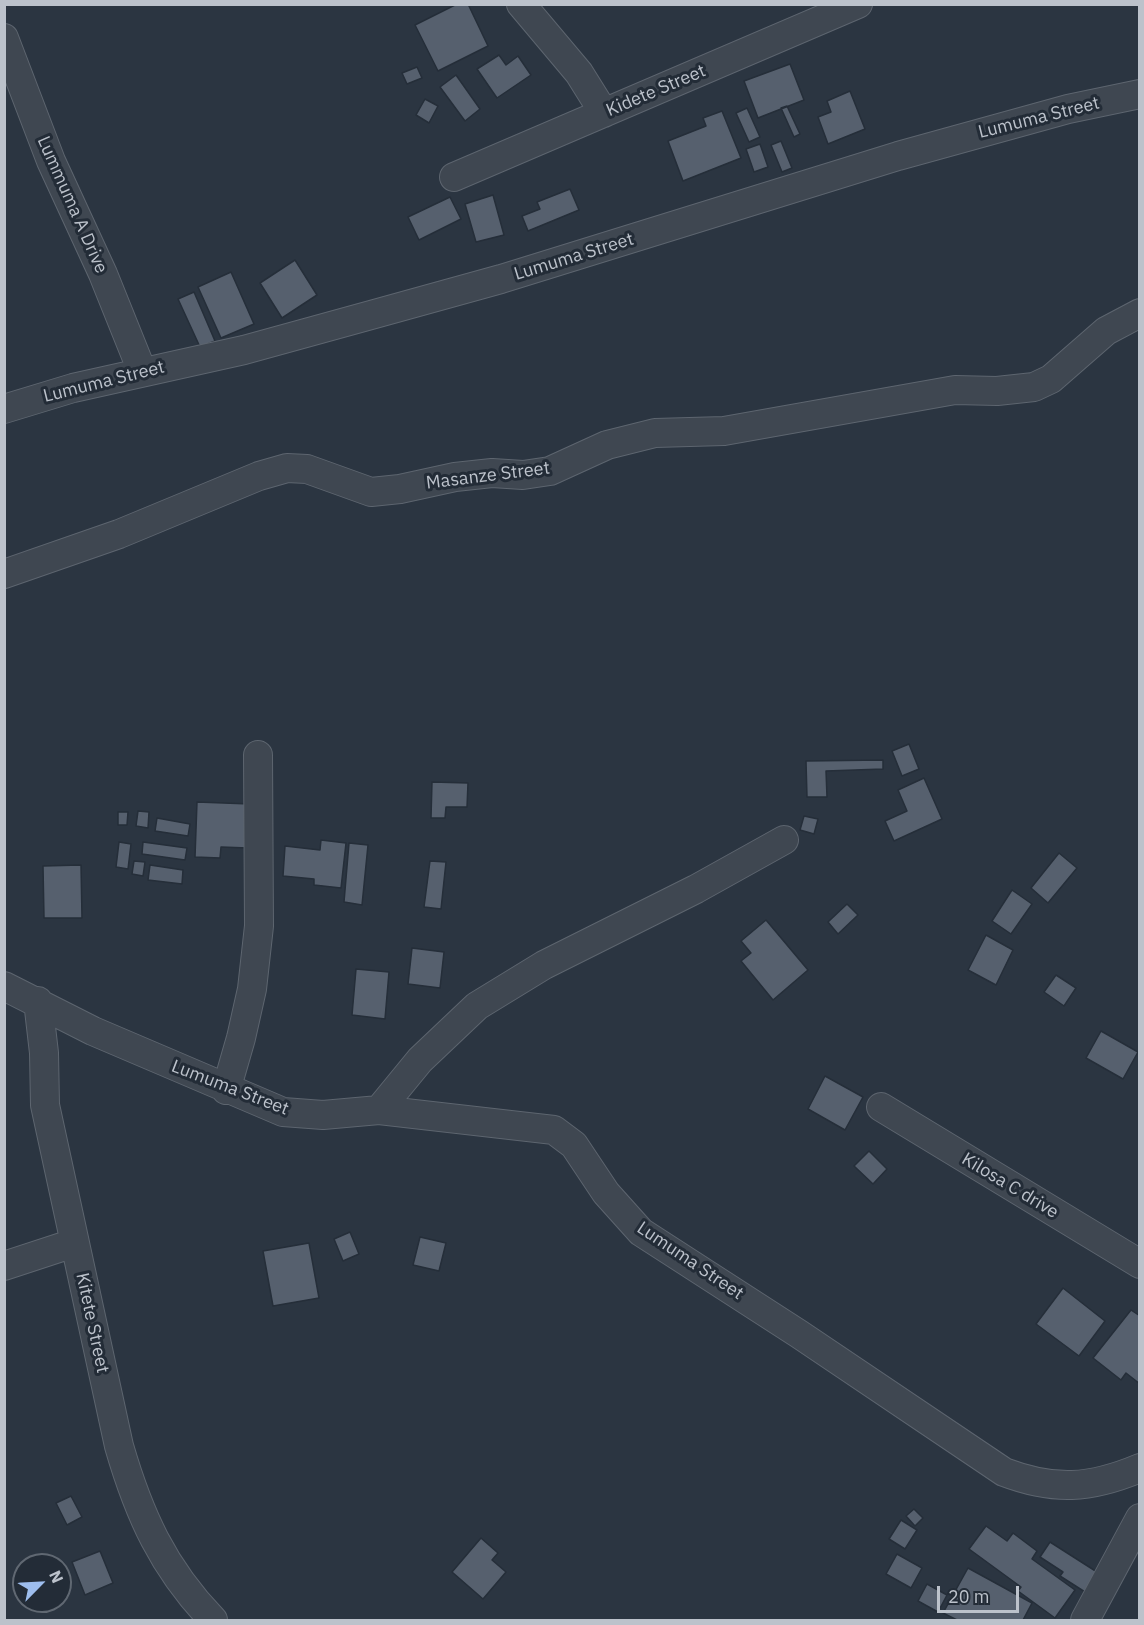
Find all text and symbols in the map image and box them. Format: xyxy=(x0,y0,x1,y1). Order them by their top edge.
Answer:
street label: Kidete Street xyxy=(603,60,709,122)
street label: Lumuma Street xyxy=(976,93,1102,143)
street label: Lummuma A Drive xyxy=(32,133,112,277)
street label: Lumuma Street xyxy=(512,229,636,285)
street label: Lumuma Street xyxy=(41,357,167,407)
street label: Masanze Street xyxy=(425,458,551,494)
street label: Lumuma Street xyxy=(168,1056,292,1120)
street label: Kilosa C drive xyxy=(958,1149,1062,1223)
street label: Lumuma Street xyxy=(633,1217,747,1305)
street label: Kitete Street xyxy=(71,1271,113,1375)
north arrow xyxy=(12,1553,72,1613)
text: N xyxy=(45,1567,68,1586)
scale bar xyxy=(940,1574,1022,1612)
text: 20 m xyxy=(948,1585,990,1608)

